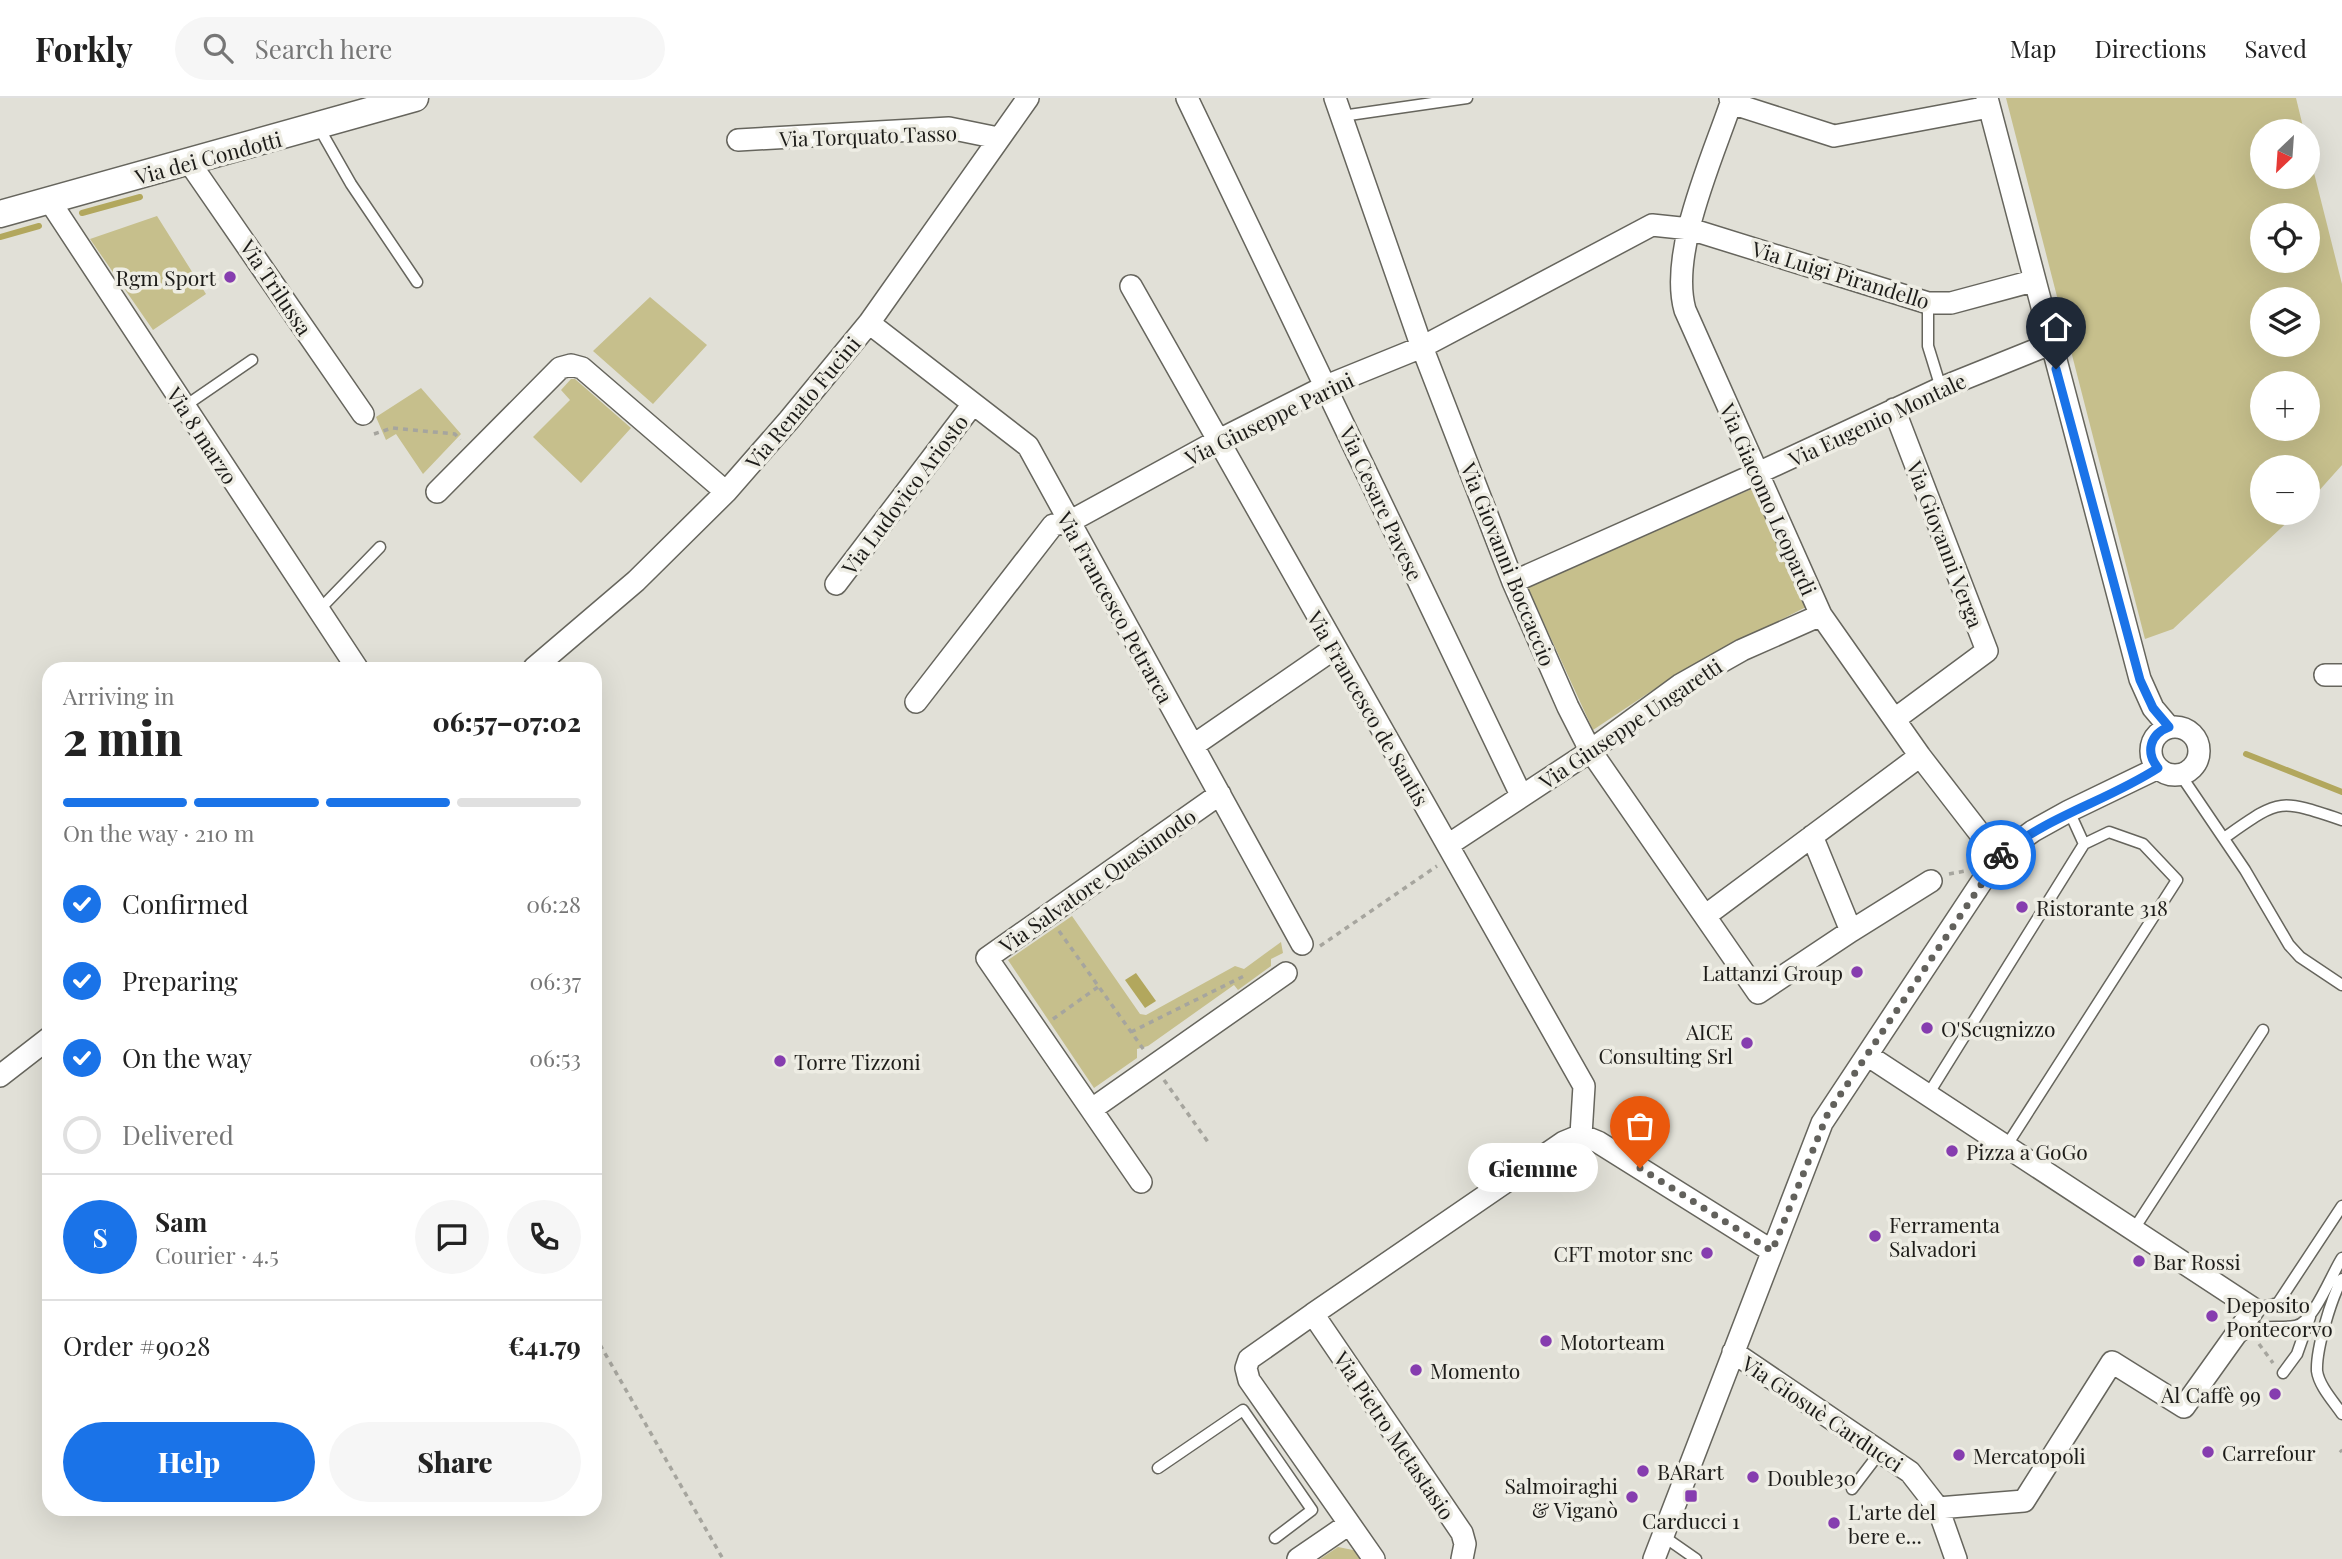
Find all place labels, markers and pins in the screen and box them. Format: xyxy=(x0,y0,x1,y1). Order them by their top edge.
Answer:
place label: Rgm Sport xyxy=(116,263,217,291)
marker: Rgm Sport xyxy=(222,269,238,285)
pin xyxy=(2026,297,2086,369)
place label: Ristorante 318 xyxy=(2036,893,2168,921)
marker: Ristorante 318 xyxy=(2014,899,2030,915)
place label: Lattanzi Group xyxy=(1702,958,1843,986)
marker: Lattanzi Group xyxy=(1849,964,1865,980)
place label: O'Scugnizzo xyxy=(1941,1014,2056,1042)
place label: AICE Consulting Srl xyxy=(1598,1017,1733,1069)
marker: O'Scugnizzo xyxy=(1919,1020,1935,1036)
marker: AICE Consulting Srl xyxy=(1739,1035,1755,1051)
place label: Torre Tizzoni xyxy=(794,1047,921,1075)
marker: Torre Tizzoni xyxy=(772,1053,788,1069)
pin xyxy=(1610,1096,1670,1168)
place label: Pizza a GoGo xyxy=(1966,1137,2088,1165)
marker: Pizza a GoGo xyxy=(1944,1143,1960,1159)
callout: Giemme xyxy=(1468,1144,1598,1192)
place label: Ferramenta Salvadori xyxy=(1889,1210,2000,1262)
marker: Ferramenta Salvadori xyxy=(1867,1228,1883,1244)
place label: CFT motor snc xyxy=(1553,1239,1693,1267)
marker: CFT motor snc xyxy=(1699,1245,1715,1261)
place label: Bar Rossi xyxy=(2153,1247,2241,1275)
marker: Bar Rossi xyxy=(2131,1253,2147,1269)
place label: Deposito Pontecorvo xyxy=(2226,1290,2333,1342)
marker: Deposito Pontecorvo xyxy=(2204,1308,2220,1324)
place label: Motorteam xyxy=(1560,1327,1665,1355)
marker: Motorteam xyxy=(1538,1333,1554,1349)
place label: Momento xyxy=(1430,1356,1520,1384)
marker: Momento xyxy=(1408,1362,1424,1378)
place label: Al Caffè 99 xyxy=(2160,1380,2261,1408)
marker: Al Caffè 99 xyxy=(2267,1386,2283,1402)
place label: Carrefour xyxy=(2222,1438,2316,1466)
place label: Mercatopoli xyxy=(1973,1441,2086,1469)
marker: Carrefour xyxy=(2200,1444,2216,1460)
marker: Mercatopoli xyxy=(1951,1447,1967,1463)
place label: BARart xyxy=(1657,1457,1724,1485)
marker: BARart xyxy=(1635,1463,1651,1479)
place label: Double30 xyxy=(1767,1463,1856,1491)
marker: Double30 xyxy=(1745,1469,1761,1485)
place label: Salmoiraghi & Viganò xyxy=(1504,1471,1618,1523)
marker: Carducci 1 xyxy=(1683,1488,1699,1504)
marker: Salmoiraghi & Viganò xyxy=(1624,1489,1640,1505)
place label: L'arte del bere e... xyxy=(1848,1497,1936,1549)
place label: Carducci 1 xyxy=(1642,1506,1740,1534)
marker: L'arte del bere e... xyxy=(1826,1515,1842,1531)

